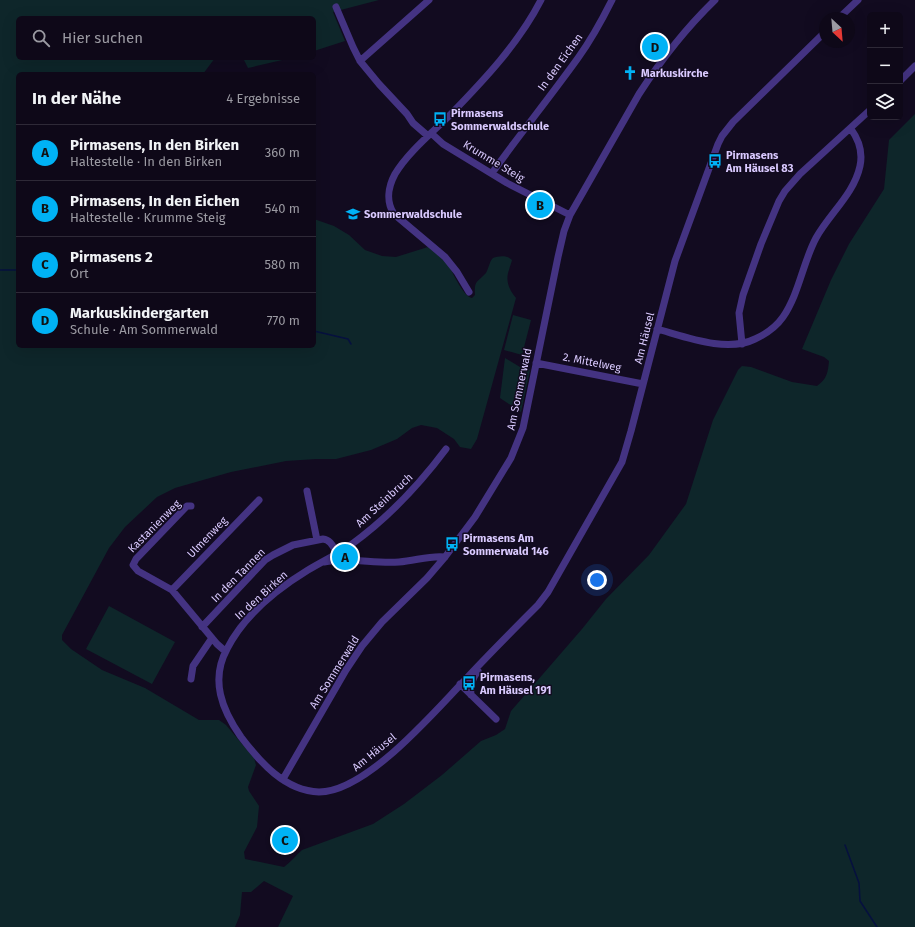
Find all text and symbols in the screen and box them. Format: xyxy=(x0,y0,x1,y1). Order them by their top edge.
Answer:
north arrow xyxy=(819,12,855,48)
map controls xyxy=(867,12,903,120)
button: + xyxy=(867,12,903,48)
search box xyxy=(16,16,316,60)
icon: search xyxy=(30,27,52,49)
text: Hier suchen xyxy=(62,29,143,47)
street label: In den Eichen xyxy=(535,31,586,93)
pin: D xyxy=(642,32,668,62)
button: − xyxy=(867,48,903,84)
church icon: Markuskirche xyxy=(622,65,638,81)
place label: Markuskirche xyxy=(641,67,709,80)
button: layers xyxy=(867,84,903,120)
text: In der Nähe xyxy=(32,88,121,109)
text: 4 Ergebnisse xyxy=(226,91,300,106)
place label: Pirmasens Sommerwaldschule xyxy=(451,107,549,133)
bus stop icon: Pirmasens Sommerwaldschule xyxy=(432,111,448,127)
text: Pirmasens, In den Birken xyxy=(70,136,239,154)
street label: Krumme Steig xyxy=(461,138,527,185)
text: A xyxy=(41,145,49,160)
text: 360 m xyxy=(265,145,300,160)
place label: Pirmasens Am Häusel 83 xyxy=(725,149,794,175)
bus stop icon: Pirmasens Am Häusel 83 xyxy=(707,153,723,169)
text: Haltestelle · In den Birken xyxy=(70,154,222,169)
pin: B xyxy=(527,190,553,220)
text: Pirmasens, In den Eichen xyxy=(70,192,240,210)
text: B xyxy=(41,201,49,216)
text: 540 m xyxy=(265,201,300,216)
school or university icon: Sommerwaldschule xyxy=(345,206,361,222)
place label: Sommerwaldschule xyxy=(364,208,462,221)
text: Haltestelle · Krumme Steig xyxy=(70,210,226,225)
text: Pirmasens 2 xyxy=(70,248,153,266)
text: C xyxy=(41,257,49,272)
text: 580 m xyxy=(264,257,300,272)
text: Ort xyxy=(70,266,89,281)
text: Markuskindergarten xyxy=(70,304,209,322)
street label: Am Häusel xyxy=(632,311,657,365)
text: D xyxy=(41,313,49,328)
text: 770 m xyxy=(267,313,300,328)
text: Schule · Am Sommerwald xyxy=(70,322,218,337)
street label: Am Sommerwald xyxy=(504,347,535,431)
street label: 2. Mittelweg xyxy=(562,350,622,375)
street label: Am Steinbruch xyxy=(353,471,415,530)
street label: Kastanienweg xyxy=(125,497,183,555)
street label: Ulmenweg xyxy=(185,514,230,561)
place label: Pirmasens Am Sommerwald 146 xyxy=(463,532,549,558)
bus stop icon: Pirmasens Am Sommerwald 146 xyxy=(444,536,460,552)
pin: A xyxy=(332,542,358,572)
street label: In den Tannen xyxy=(209,546,268,605)
street label: In den Birken xyxy=(232,568,290,622)
your location xyxy=(587,570,607,590)
street label: Am Sommerwald xyxy=(307,633,362,711)
place label: Pirmasens, Am Häusel 191 xyxy=(479,671,551,697)
bus stop icon: Pirmasens, Am Häusel 191 xyxy=(461,675,477,691)
street label: Am Häusel xyxy=(350,731,399,774)
pin: C xyxy=(272,825,298,855)

